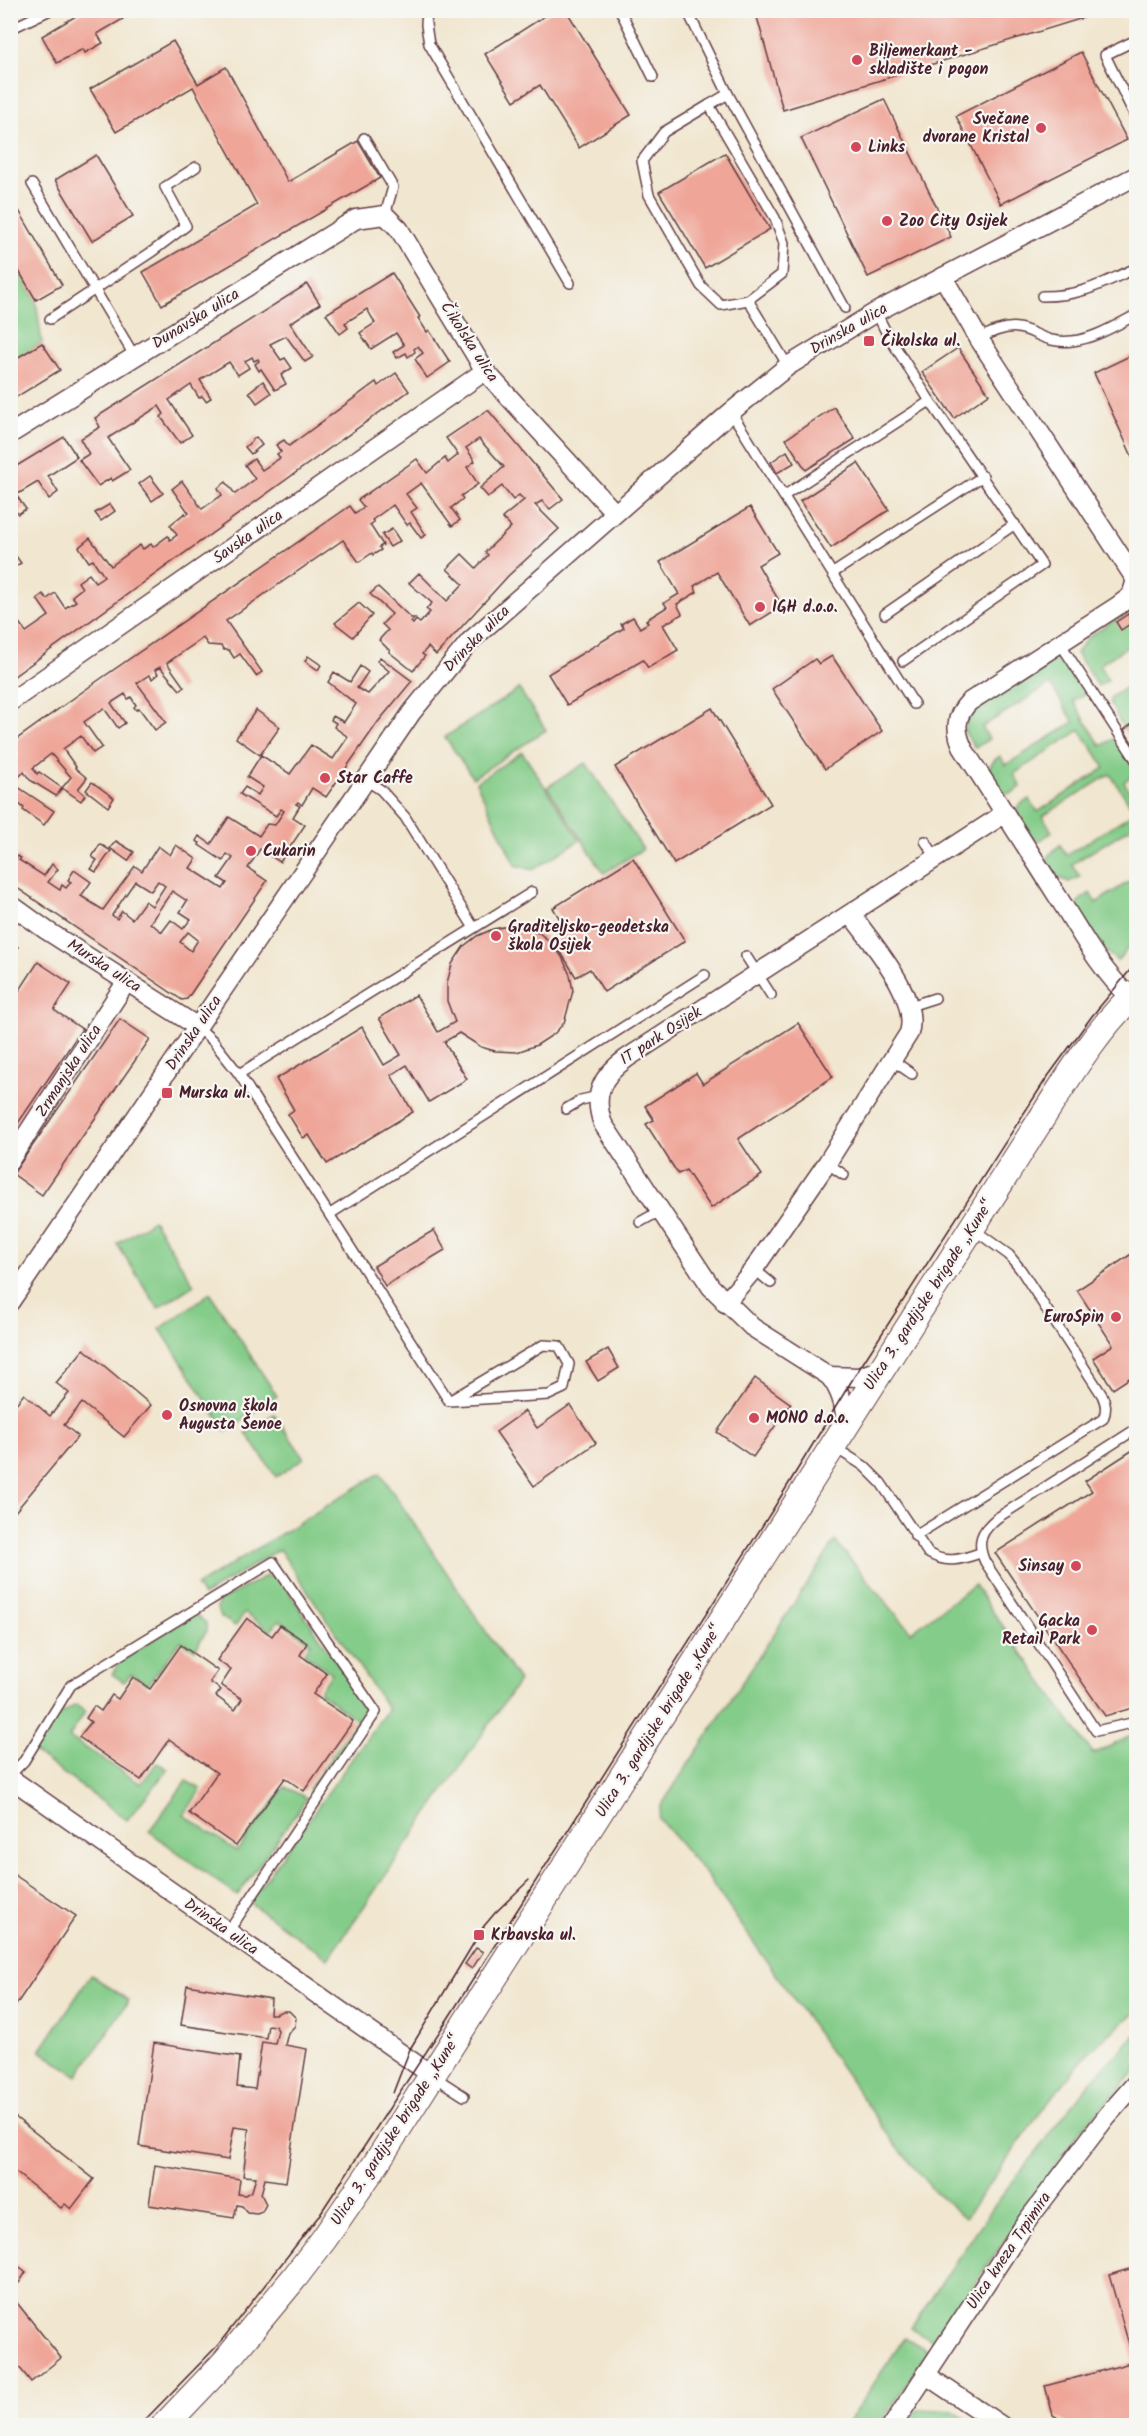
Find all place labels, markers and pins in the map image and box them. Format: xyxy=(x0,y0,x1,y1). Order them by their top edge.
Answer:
place label: Biljemerkant - skladište i pogon xyxy=(869,39,988,82)
marker: Biljemerkant - skladište i pogon xyxy=(850,53,864,67)
place label: Svečane dvorane Kristal xyxy=(923,107,1030,150)
marker: Svečane dvorane Kristal xyxy=(1034,121,1048,135)
place label: Links xyxy=(868,135,906,160)
marker: Links xyxy=(849,140,863,154)
place label: Zoo City Osijek xyxy=(899,209,1008,234)
marker: Zoo City Osijek xyxy=(880,214,894,228)
place label: Čikolska ul. xyxy=(881,329,960,354)
marker: Čikolska ul. xyxy=(862,334,876,348)
place label: IGH d.o.o. xyxy=(772,595,838,620)
marker: IGH d.o.o. xyxy=(753,600,767,614)
place label: Star Caffe xyxy=(337,766,413,791)
marker: Star Caffe xyxy=(318,771,332,785)
place label: Cukarin xyxy=(263,839,316,864)
marker: Cukarin xyxy=(244,844,258,858)
place label: Graditeljsko-geodetska škola Osijek xyxy=(508,915,669,958)
marker: Graditeljsko-geodetska škola Osijek xyxy=(489,929,503,943)
place label: Murska ul. xyxy=(179,1081,250,1106)
marker: Murska ul. xyxy=(160,1086,174,1100)
place label: EuroSpin xyxy=(1044,1305,1104,1330)
marker: EuroSpin xyxy=(1109,1310,1123,1324)
place label: Osnovna škola Augusta Šenoe xyxy=(179,1394,282,1437)
place label: MONO d.o.o. xyxy=(766,1406,849,1431)
marker: Osnovna škola Augusta Šenoe xyxy=(160,1408,174,1422)
marker: MONO d.o.o. xyxy=(747,1411,761,1425)
place label: Sinsay xyxy=(1018,1554,1065,1579)
marker: Sinsay xyxy=(1069,1559,1083,1573)
place label: Gacka Retail Park xyxy=(1002,1609,1081,1652)
marker: Gacka Retail Park xyxy=(1085,1623,1099,1637)
place label: Krbavska ul. xyxy=(491,1923,576,1948)
marker: Krbavska ul. xyxy=(472,1928,486,1942)

